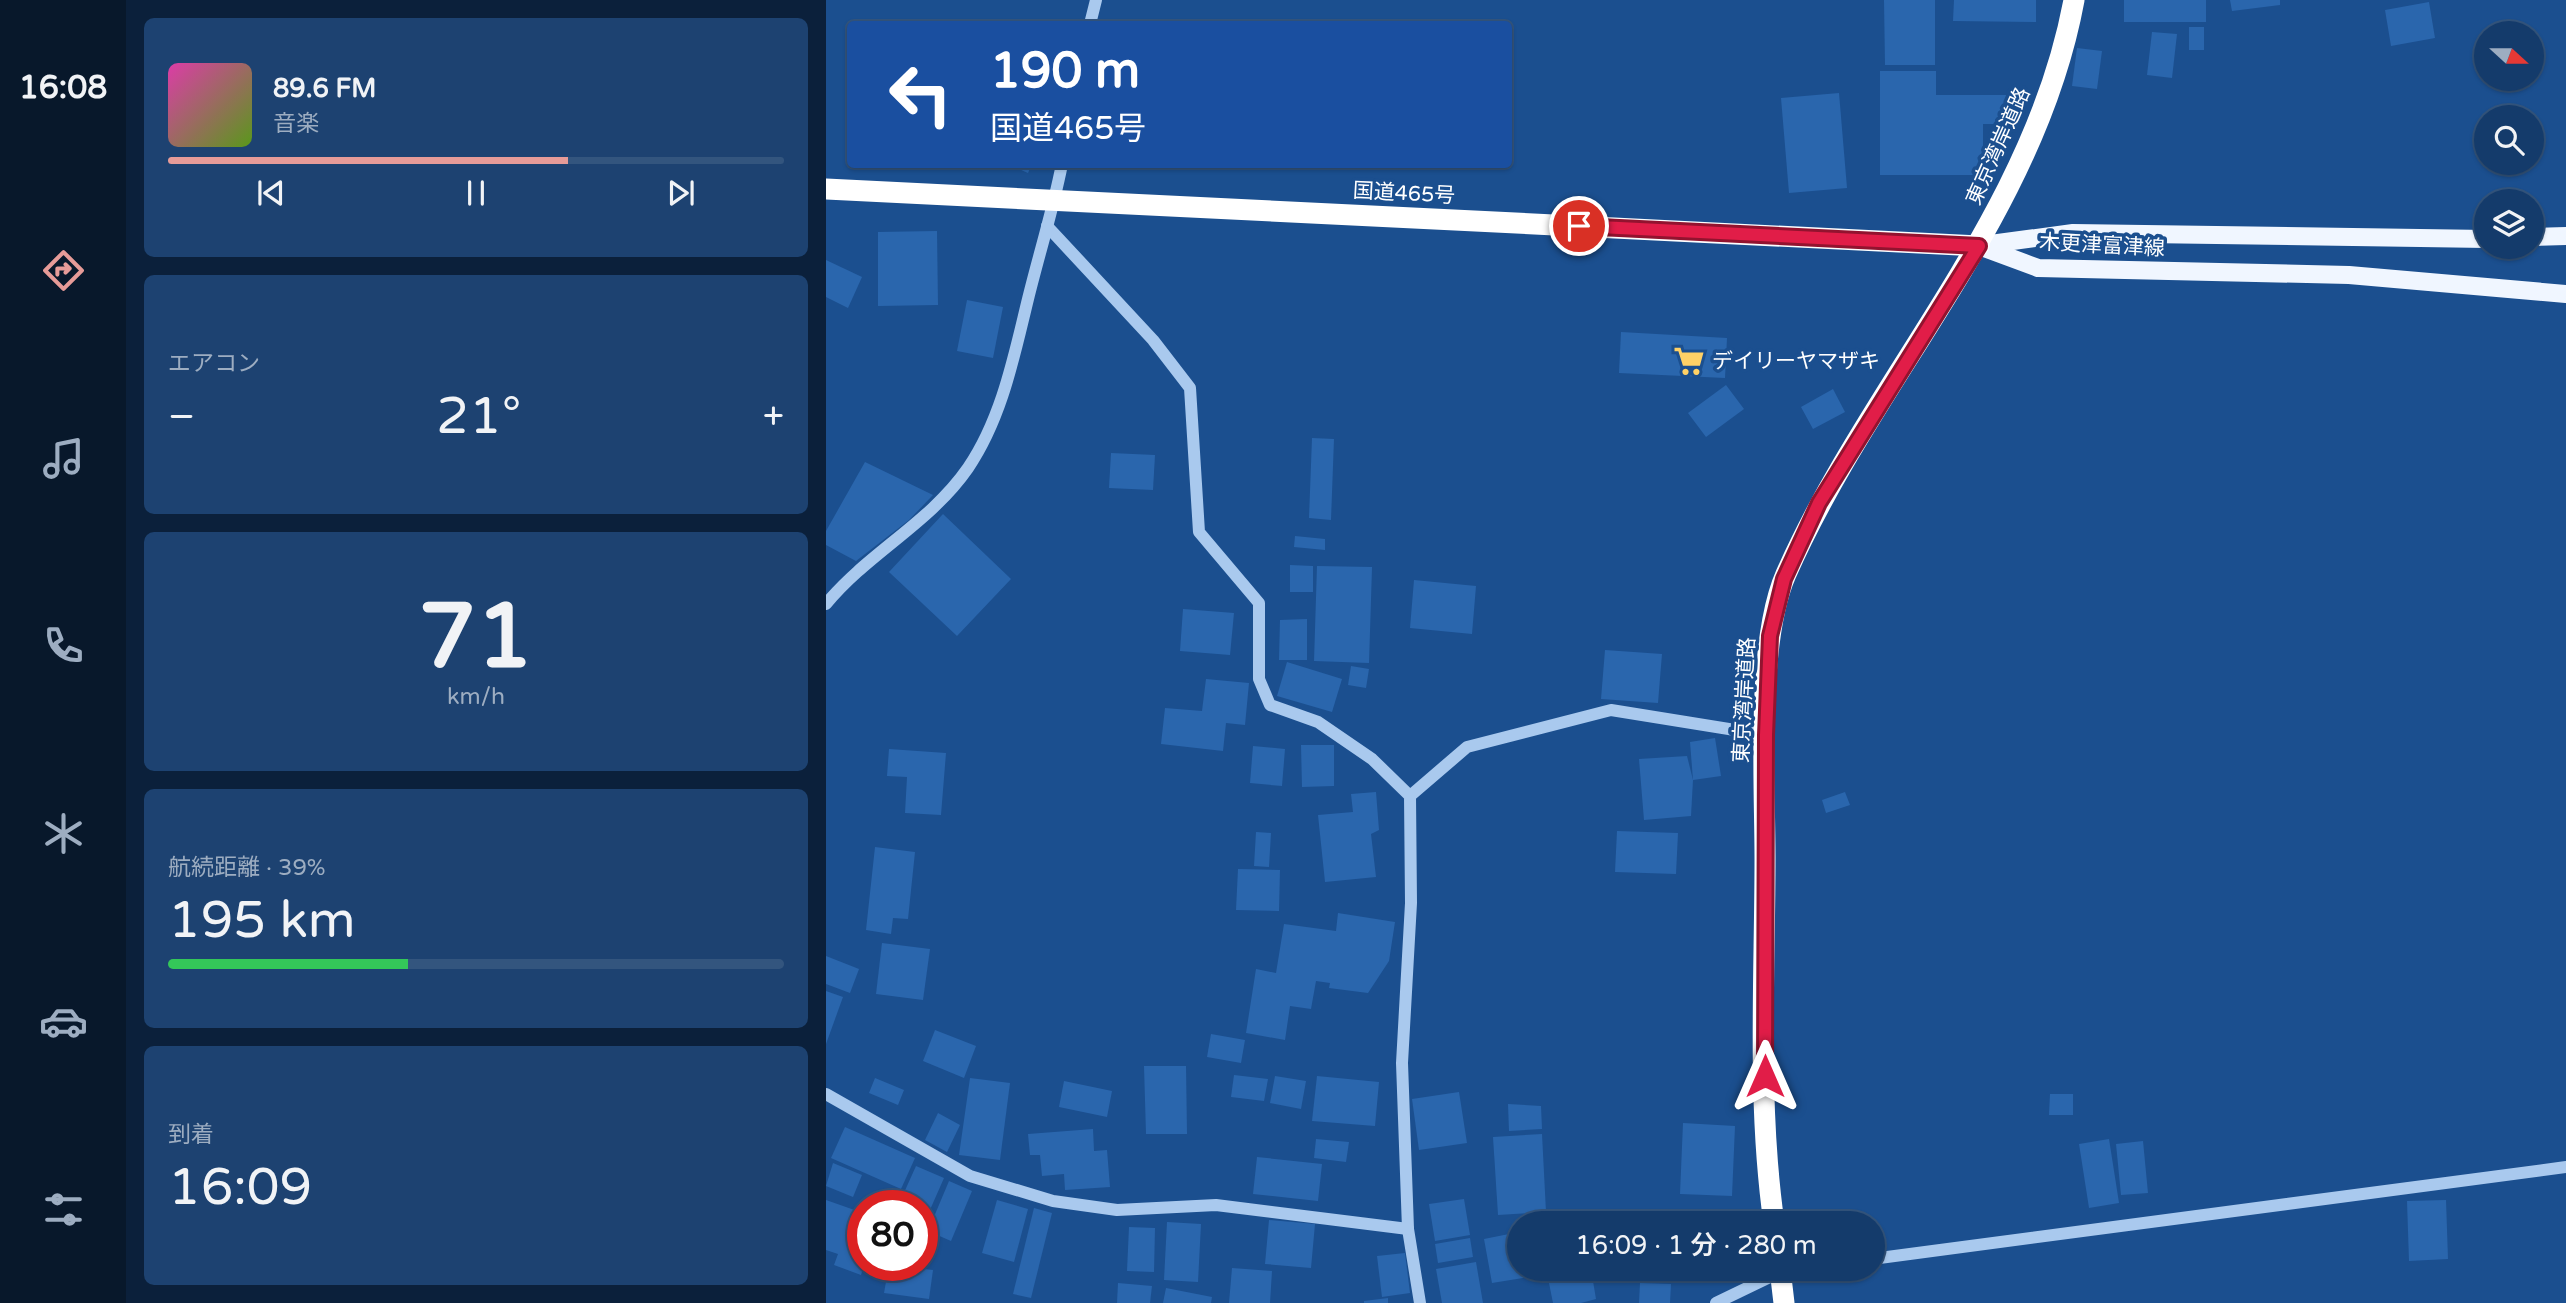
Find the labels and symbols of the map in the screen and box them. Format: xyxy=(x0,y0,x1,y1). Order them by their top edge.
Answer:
north arrow xyxy=(2474,21,2544,91)
street label: 東京湾岸道路 xyxy=(1961,84,2036,209)
street label: 国道465号 xyxy=(1352,178,1456,209)
pin xyxy=(1549,196,1609,256)
street label: 木更津富津線 xyxy=(2038,230,2166,261)
supermarket icon: デイリーヤマザキ xyxy=(1672,344,1706,378)
place label: デイリーヤマザキ xyxy=(1712,349,1880,374)
street label: 東京湾岸道路 xyxy=(1729,636,1760,764)
position arrow xyxy=(1728,1039,1802,1113)
speed limit sign: 80 xyxy=(847,1190,938,1281)

